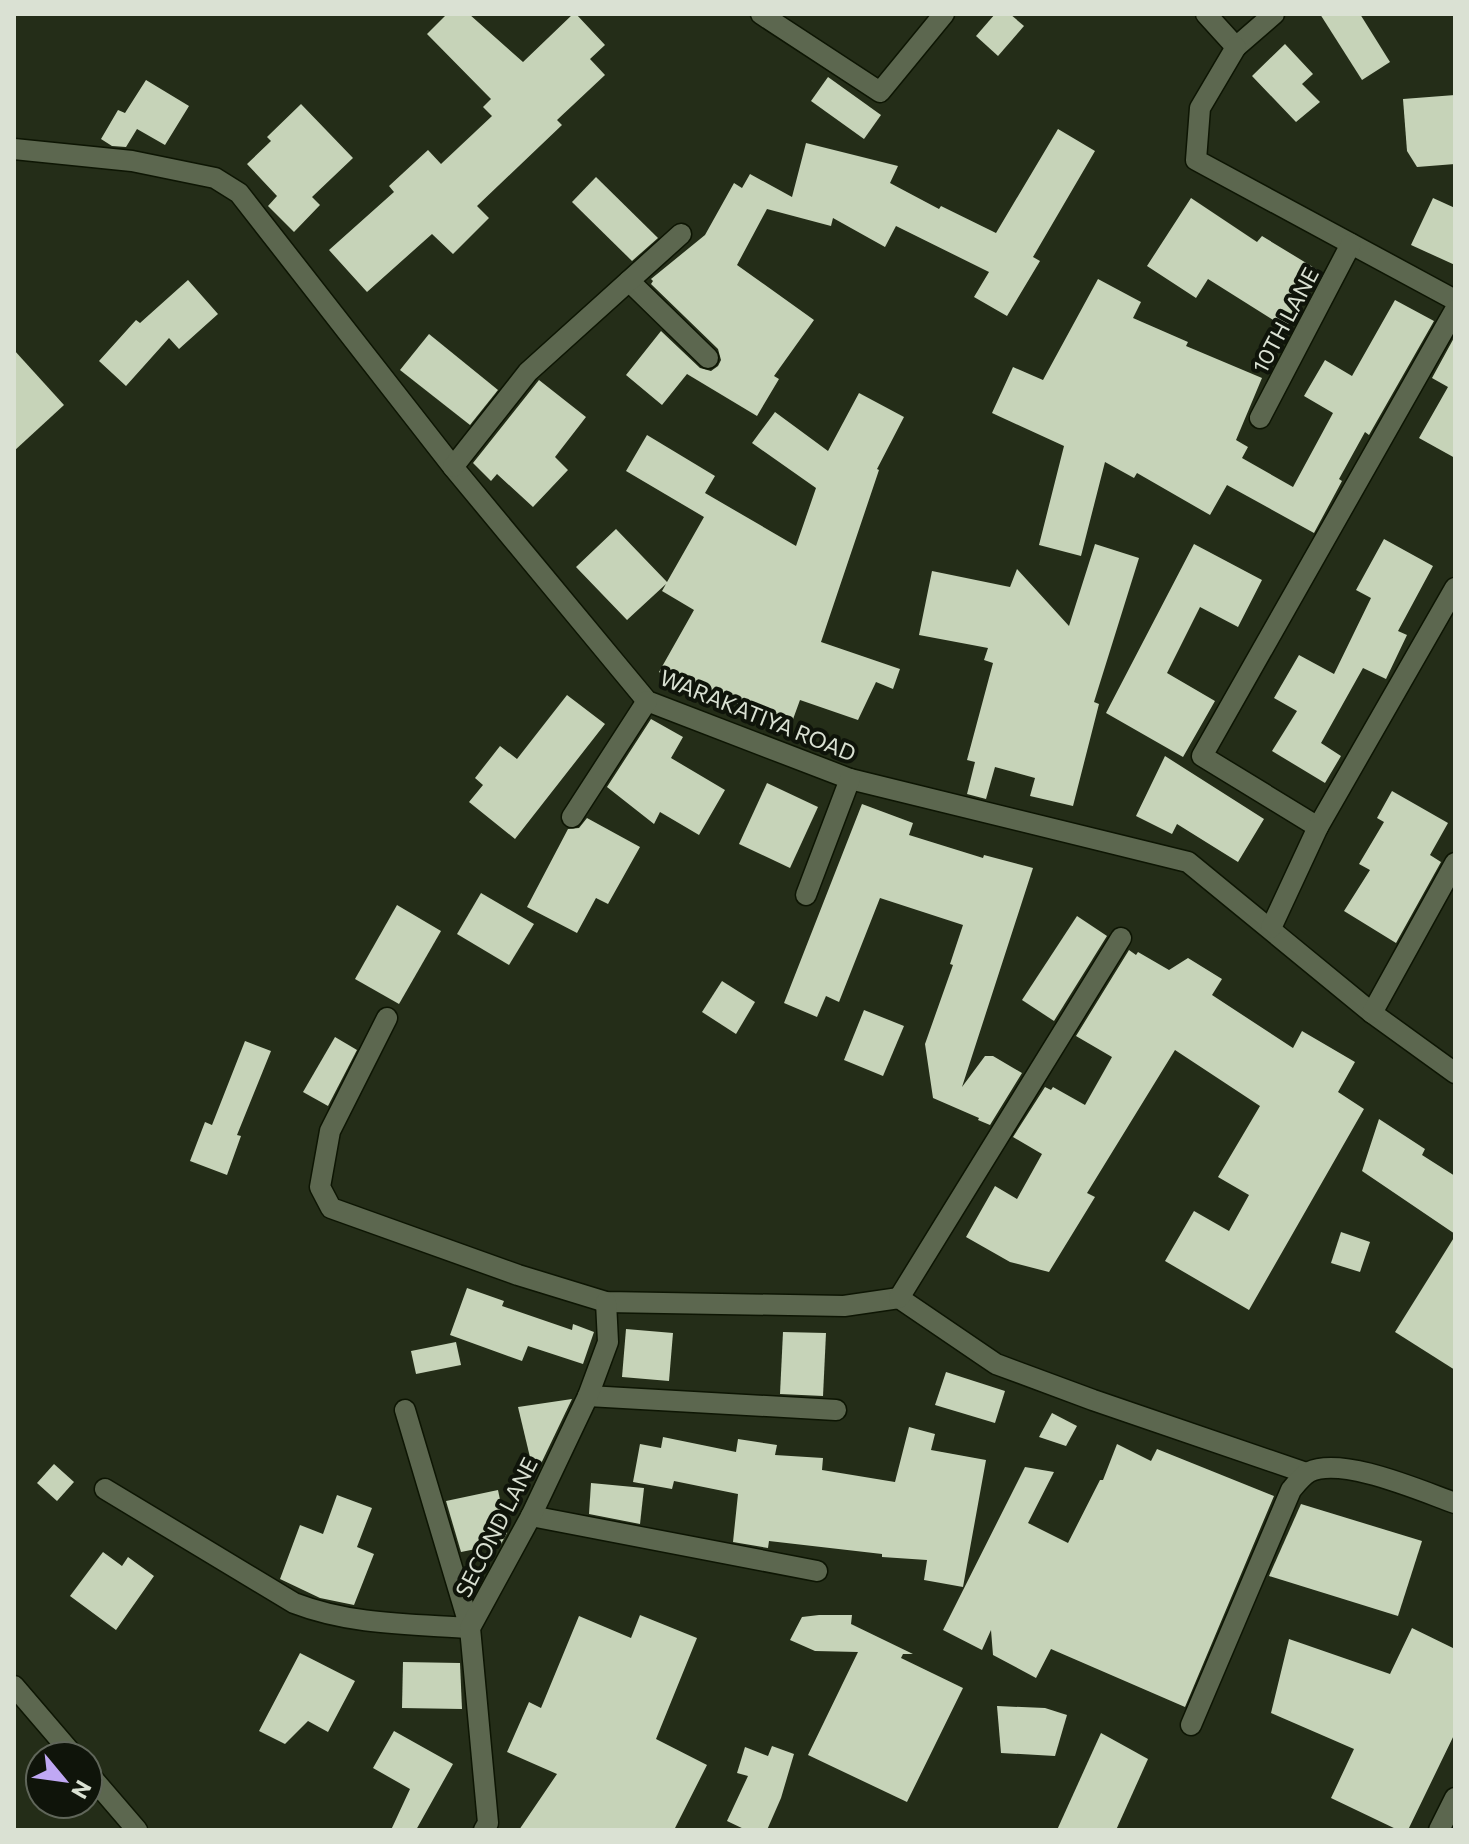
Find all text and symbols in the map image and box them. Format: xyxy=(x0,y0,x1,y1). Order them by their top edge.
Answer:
street label: 10TH LANE xyxy=(1246,263,1324,377)
street label: WARAKATIYA ROAD xyxy=(656,663,860,767)
street label: SECOND LANE xyxy=(449,1453,543,1601)
north arrow xyxy=(24,1740,104,1820)
text: N xyxy=(66,1776,98,1804)

